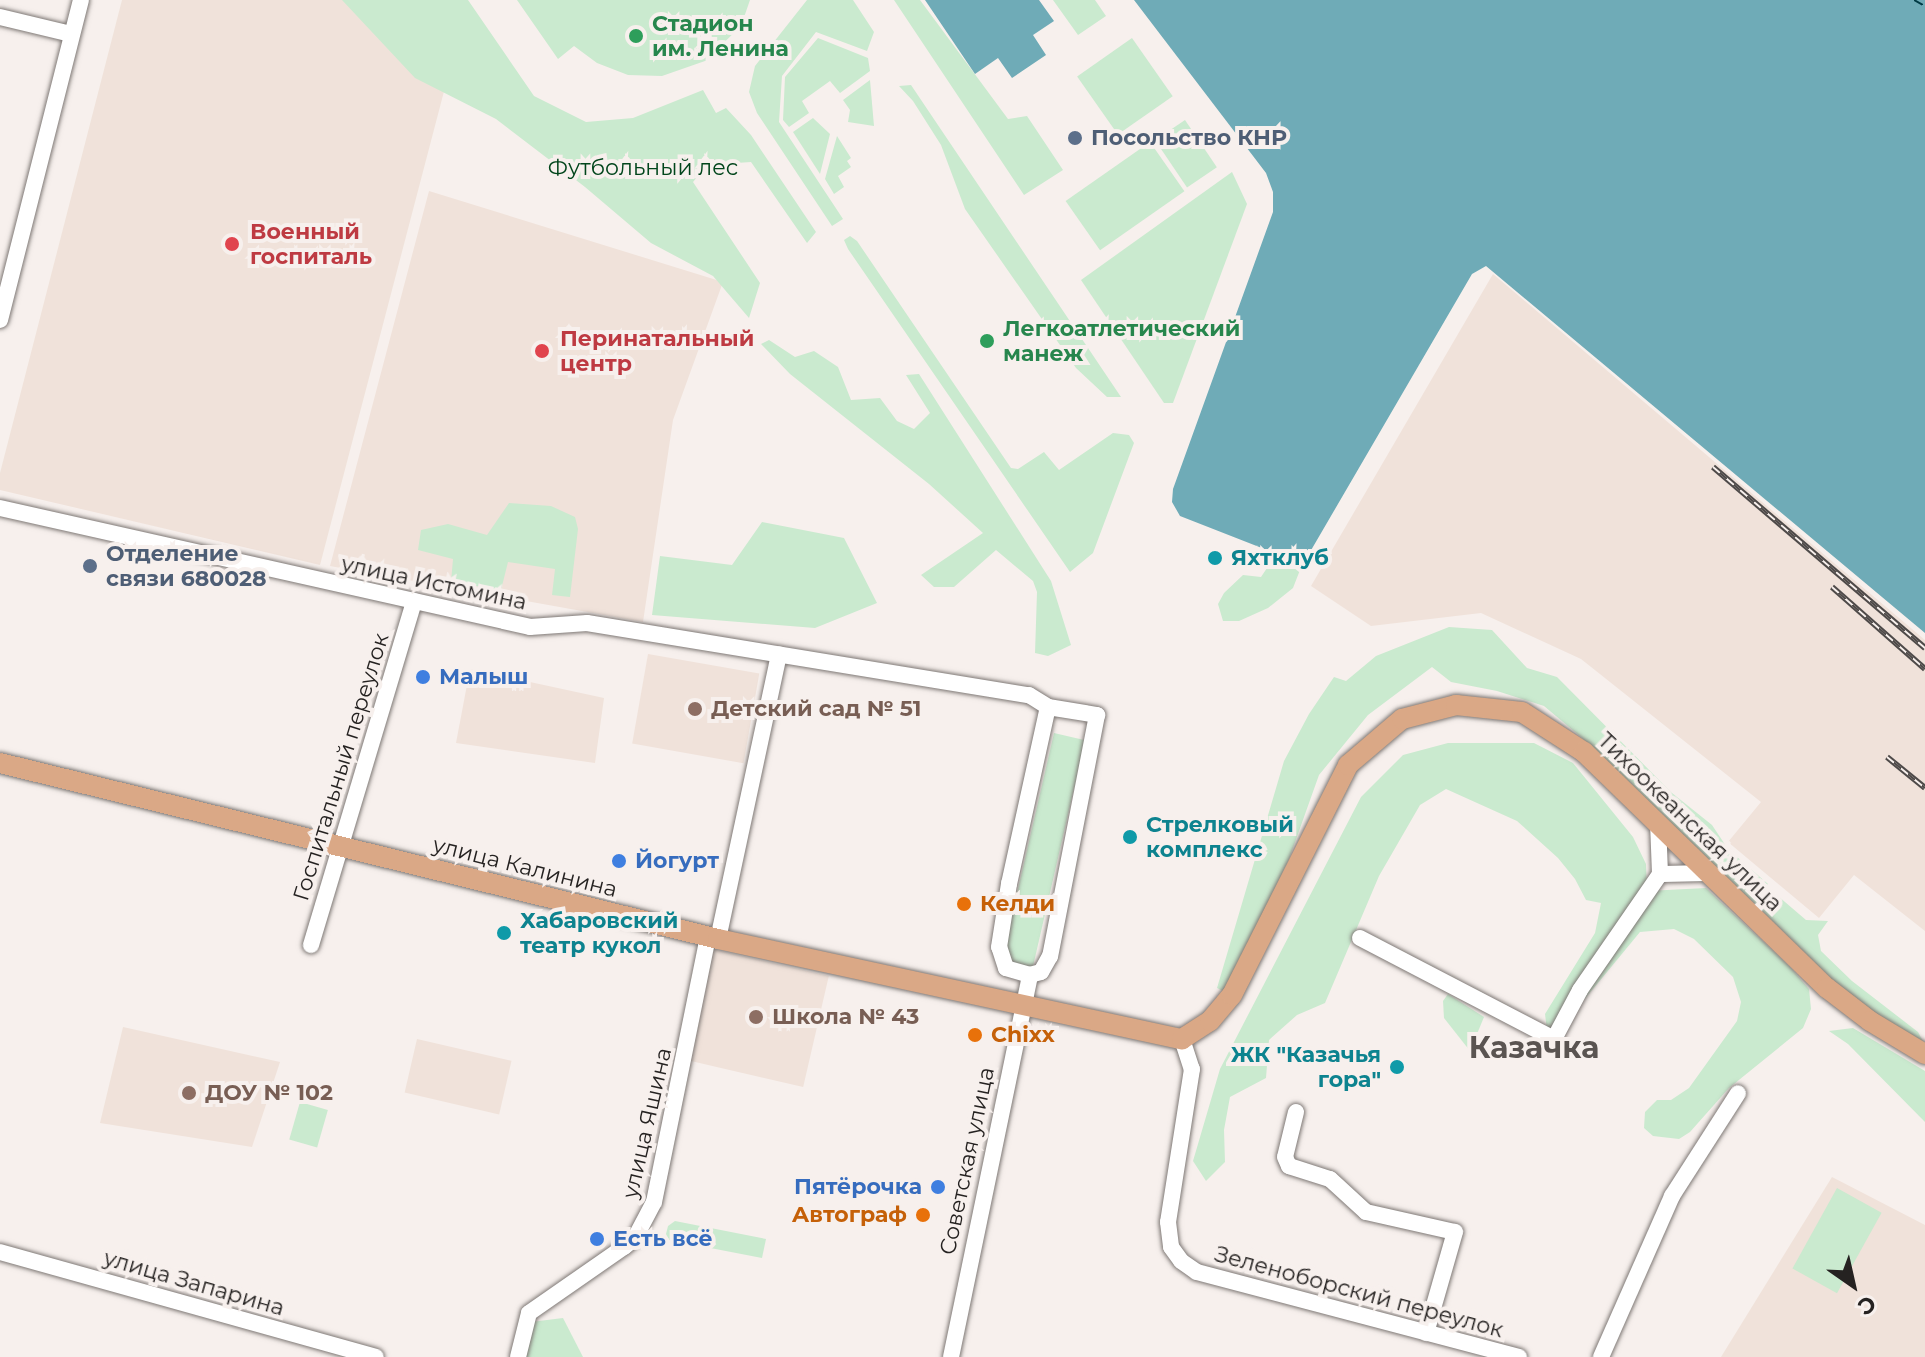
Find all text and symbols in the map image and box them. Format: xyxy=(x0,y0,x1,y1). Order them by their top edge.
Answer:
place label: Стадион им. Ленина xyxy=(652,10,789,62)
marker: Стадион им. Ленина xyxy=(627,27,645,45)
place label: Посольство КНР xyxy=(1091,125,1287,151)
marker: Посольство КНР xyxy=(1066,129,1084,147)
park label: Футбольный лес xyxy=(548,155,738,181)
place label: Военный госпиталь xyxy=(250,218,372,270)
marker: Военный госпиталь xyxy=(221,233,243,255)
place label: Легкоатлетический манеж xyxy=(1003,315,1240,366)
place label: Перинатальный центр xyxy=(560,325,754,376)
marker: Легкоатлетический манеж xyxy=(978,332,996,350)
marker: Перинатальный центр xyxy=(531,340,553,362)
place label: Отделение связи 680028 xyxy=(106,540,267,592)
place label: Яхтклуб xyxy=(1231,545,1329,571)
marker: Яхтклуб xyxy=(1206,549,1224,567)
street label: улица Истомина xyxy=(339,550,529,616)
marker: Отделение связи 680028 xyxy=(81,557,99,575)
street label: Госпитальный переулок xyxy=(288,630,394,904)
place label: Малыш xyxy=(439,664,528,690)
marker: Малыш xyxy=(414,668,432,686)
place label: Детский сад № 51 xyxy=(711,696,921,722)
marker: Детский сад № 51 xyxy=(686,700,704,718)
street label: Тихоокеанская улица xyxy=(1592,727,1788,917)
place label: Стрелковый комплекс xyxy=(1146,811,1294,862)
marker: Стрелковый комплекс xyxy=(1121,828,1139,846)
street label: улица Калинина xyxy=(430,831,620,903)
place label: Йогурт xyxy=(635,848,719,874)
marker: Йогурт xyxy=(610,852,628,870)
place label: Келди xyxy=(980,891,1055,917)
marker: Келди xyxy=(955,895,973,913)
place label: Хабаровский театр кукол xyxy=(520,907,678,958)
marker: Хабаровский театр кукол xyxy=(495,924,513,942)
place label: Школа № 43 xyxy=(772,1004,919,1030)
marker: Школа № 43 xyxy=(747,1008,765,1026)
place label: Chixx xyxy=(991,1022,1055,1048)
marker: Chixx xyxy=(966,1026,984,1044)
district label: Казачка xyxy=(1469,1030,1599,1066)
place label: ЖК "Казачья гора" xyxy=(1231,1041,1381,1092)
street label: улица Яшина xyxy=(617,1045,677,1201)
marker: ЖК "Казачья гора" xyxy=(1388,1058,1406,1076)
street label: Советская улица xyxy=(934,1065,1000,1257)
place label: ДОУ № 102 xyxy=(205,1080,333,1106)
marker: ДОУ № 102 xyxy=(180,1084,198,1102)
place label: Пятёрочка xyxy=(794,1174,922,1200)
marker: Пятёрочка xyxy=(929,1178,947,1196)
place label: Автограф xyxy=(792,1202,907,1228)
marker: Автограф xyxy=(914,1206,932,1224)
place label: Есть всё xyxy=(613,1226,713,1252)
marker: Есть всё xyxy=(588,1230,606,1248)
street label: Зеленоборский переулок xyxy=(1212,1241,1506,1343)
street label: улица Запарина xyxy=(101,1245,287,1321)
north arrow xyxy=(1813,1245,1893,1325)
text: С xyxy=(1853,1290,1881,1321)

